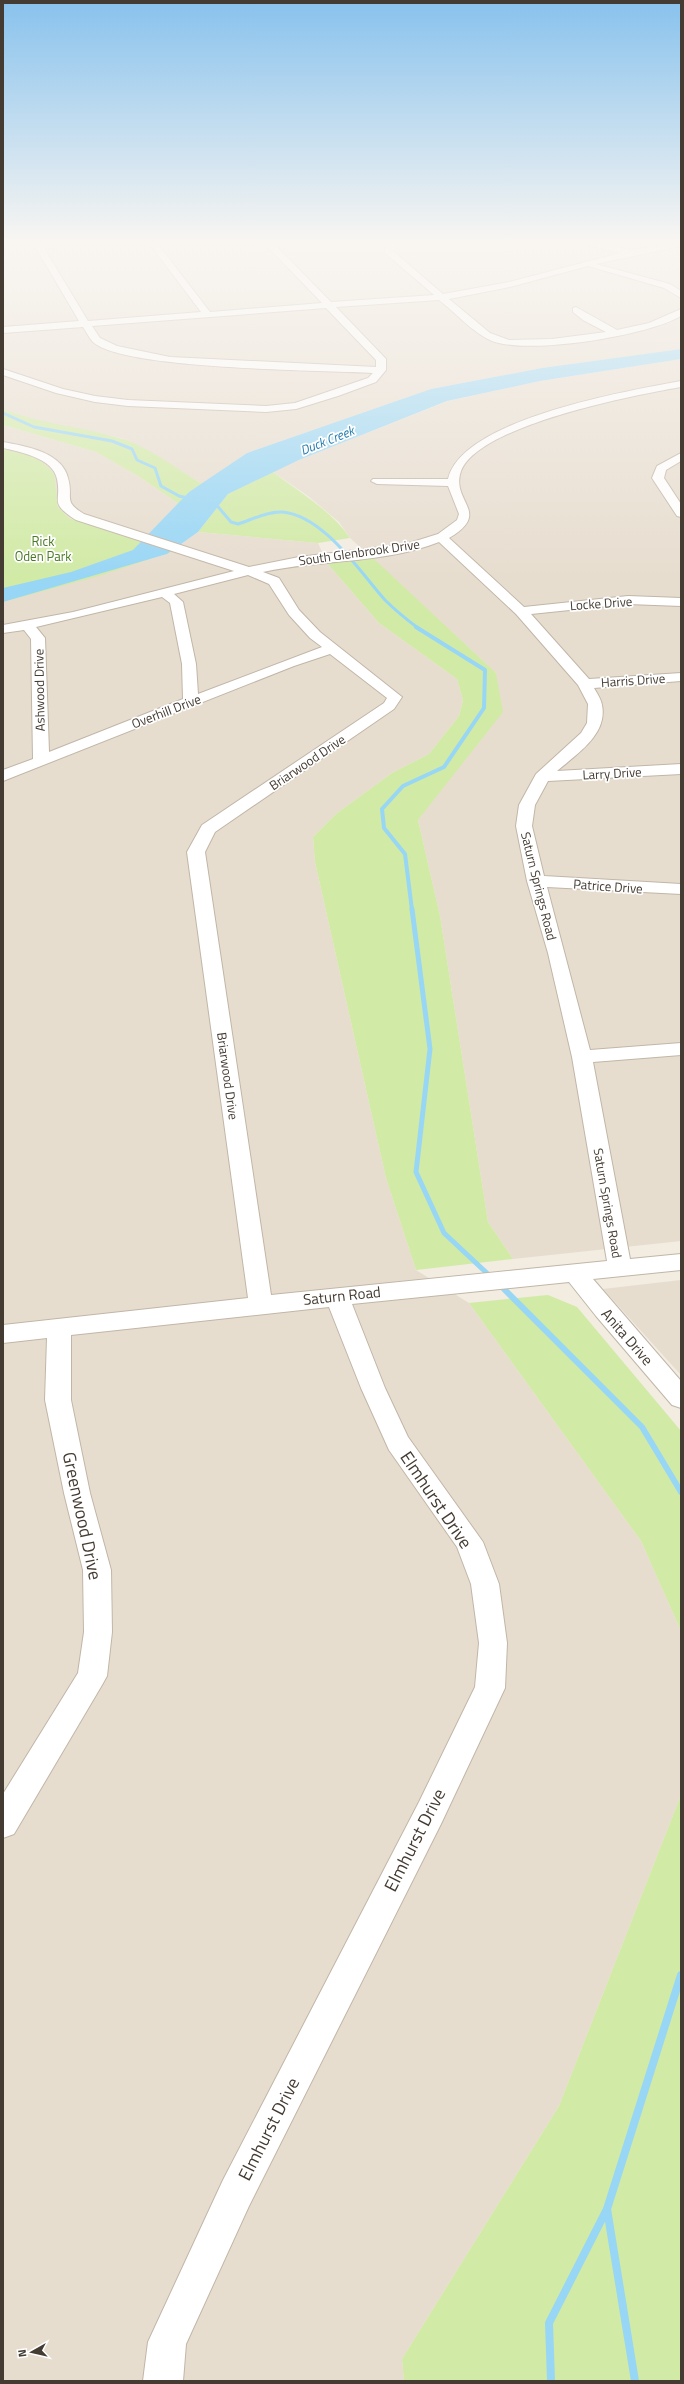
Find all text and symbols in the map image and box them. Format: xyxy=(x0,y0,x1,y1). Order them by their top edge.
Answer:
water label: Duck Creek xyxy=(297,419,359,460)
park label: Rick Oden Park xyxy=(15,531,71,566)
street label: South Glenbrook Drive xyxy=(297,534,421,570)
street label: Locke Drive xyxy=(569,591,633,615)
street label: Ashwood Drive xyxy=(28,649,50,731)
street label: Harris Drive xyxy=(600,668,666,692)
street label: Overhill Drive xyxy=(128,689,204,733)
street label: Briarwood Drive xyxy=(265,729,349,795)
street label: Larry Drive xyxy=(582,761,642,785)
street label: Saturn Springs Road xyxy=(516,830,562,942)
street label: Patrice Drive xyxy=(573,874,643,898)
street label: Briarwood Drive xyxy=(212,1031,244,1121)
street label: Saturn Springs Road xyxy=(588,1146,628,1260)
street label: Saturn Road xyxy=(302,1280,382,1311)
street label: Anita Drive xyxy=(596,1303,659,1370)
street label: Elmhurst Drive xyxy=(394,1445,479,1554)
street label: Greenwood Drive xyxy=(56,1449,109,1582)
street label: Elmhurst Drive xyxy=(377,1783,452,1896)
street label: Elmhurst Drive xyxy=(231,2072,306,2185)
north arrow xyxy=(12,2332,52,2372)
text: N xyxy=(14,2349,31,2358)

